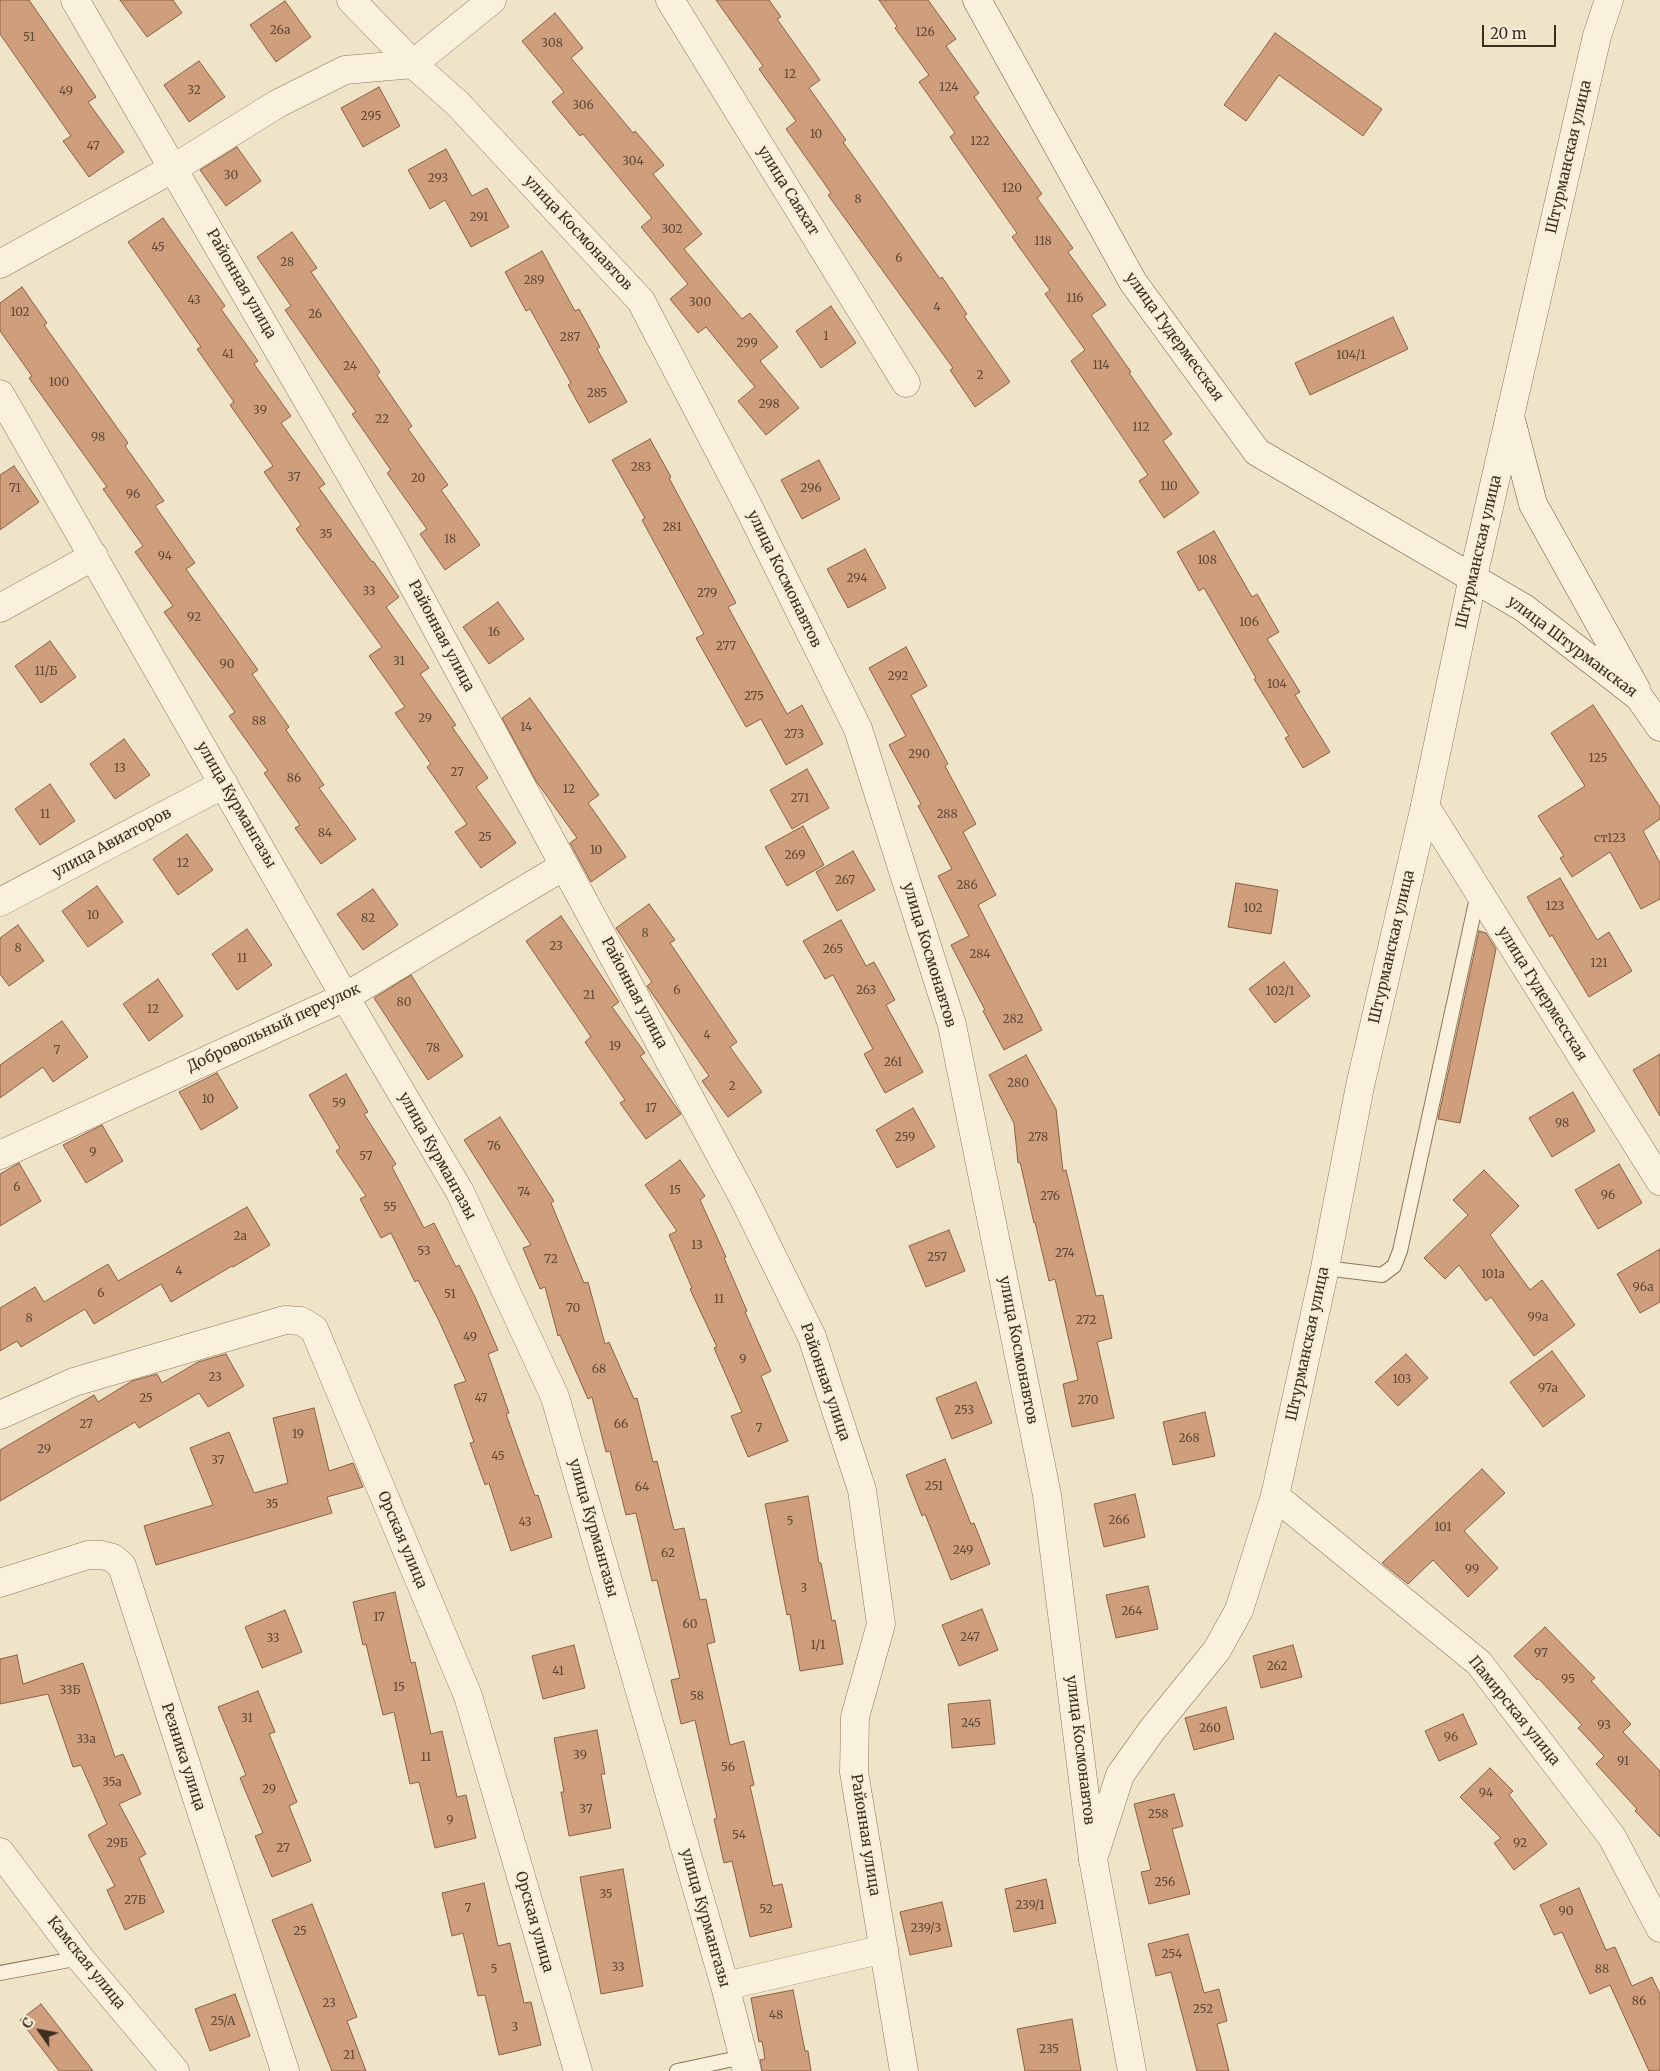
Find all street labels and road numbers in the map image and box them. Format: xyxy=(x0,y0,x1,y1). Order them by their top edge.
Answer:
street label: Штурманская улица xyxy=(1543,78,1595,236)
street label: улица Саяхат xyxy=(753,143,823,239)
street label: улица Космонавтов xyxy=(520,172,636,294)
street label: Районная улица xyxy=(202,226,280,342)
street label: улица Гудермесская xyxy=(1121,269,1227,405)
street label: Штурманская улица xyxy=(1453,473,1505,631)
street label: улица Космонавтов xyxy=(743,507,825,651)
street label: Районная улица xyxy=(404,577,478,695)
street label: улица Штурманская xyxy=(1504,592,1640,702)
street label: улица Курмангазы xyxy=(192,738,280,872)
street label: улица Авиаторов xyxy=(50,804,174,882)
street label: Штурманская улица xyxy=(1366,868,1418,1026)
street label: улица Космонавтов xyxy=(898,880,960,1030)
street label: улица Гудермесская xyxy=(1493,923,1591,1065)
street label: Районная улица xyxy=(597,934,671,1052)
street label: Добровольный переулок xyxy=(185,980,363,1076)
street label: улица Курмангазы xyxy=(394,1089,480,1223)
street label: Штурманская улица xyxy=(1283,1265,1333,1423)
street label: улица Космонавтов xyxy=(995,1274,1041,1426)
street label: Районная улица xyxy=(796,1321,854,1443)
street label: улица Курмангазы xyxy=(565,1457,621,1599)
street label: Орская улица xyxy=(373,1488,431,1592)
street label: Памирская улица xyxy=(1464,1653,1564,1769)
street label: улица Космонавтов xyxy=(1062,1674,1098,1826)
street label: Резника улица xyxy=(157,1701,209,1813)
street label: Районная улица xyxy=(846,1773,884,1897)
street label: улица Курмангазы xyxy=(677,1847,733,1989)
street label: Орская улица xyxy=(511,1869,557,1975)
street label: Камская улица xyxy=(43,1913,129,2013)

